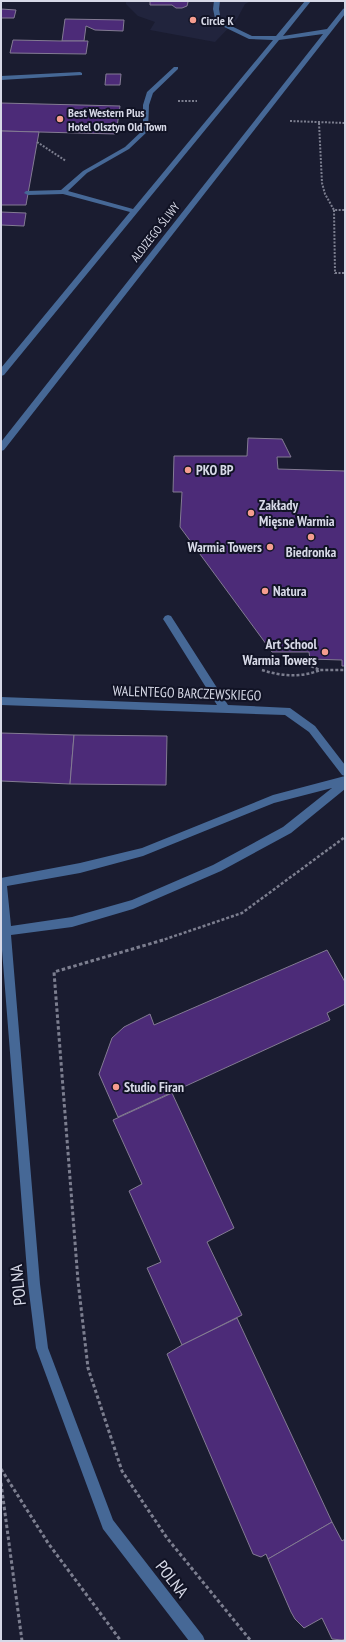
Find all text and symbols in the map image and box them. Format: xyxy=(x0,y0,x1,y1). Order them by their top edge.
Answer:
place label: Circle K xyxy=(201,13,234,28)
marker: Circle K xyxy=(188,15,198,25)
place label: Best Western Plus Hotel Olsztyn Old Town xyxy=(68,105,167,134)
marker: Best Western Plus Hotel Olsztyn Old Town xyxy=(55,114,65,124)
street label: ALOJZEGO ŚLIWY xyxy=(127,199,183,265)
place label: PKO BP xyxy=(196,461,234,479)
marker: PKO BP xyxy=(183,465,193,475)
place label: Zakłady Mięsne Warmia xyxy=(259,496,335,530)
marker: Zakłady Mięsne Warmia xyxy=(246,508,256,518)
marker: Biedronka xyxy=(306,532,316,542)
place label: Warmia Towers xyxy=(186,538,262,556)
marker: Warmia Towers xyxy=(265,542,275,552)
place label: Biedronka xyxy=(286,543,336,561)
place label: Natura xyxy=(273,582,307,600)
marker: Natura xyxy=(260,586,270,596)
place label: Art School Warmia Towers xyxy=(241,635,318,669)
marker: Art School Warmia Towers xyxy=(320,647,330,657)
street label: WALENTEGO BARCZEWSKIEGO xyxy=(112,681,262,705)
place label: Studio Firan xyxy=(124,1078,184,1096)
marker: Studio Firan xyxy=(111,1082,121,1092)
street label: POLNA xyxy=(5,1263,31,1307)
street label: POLNA xyxy=(151,1556,193,1602)

